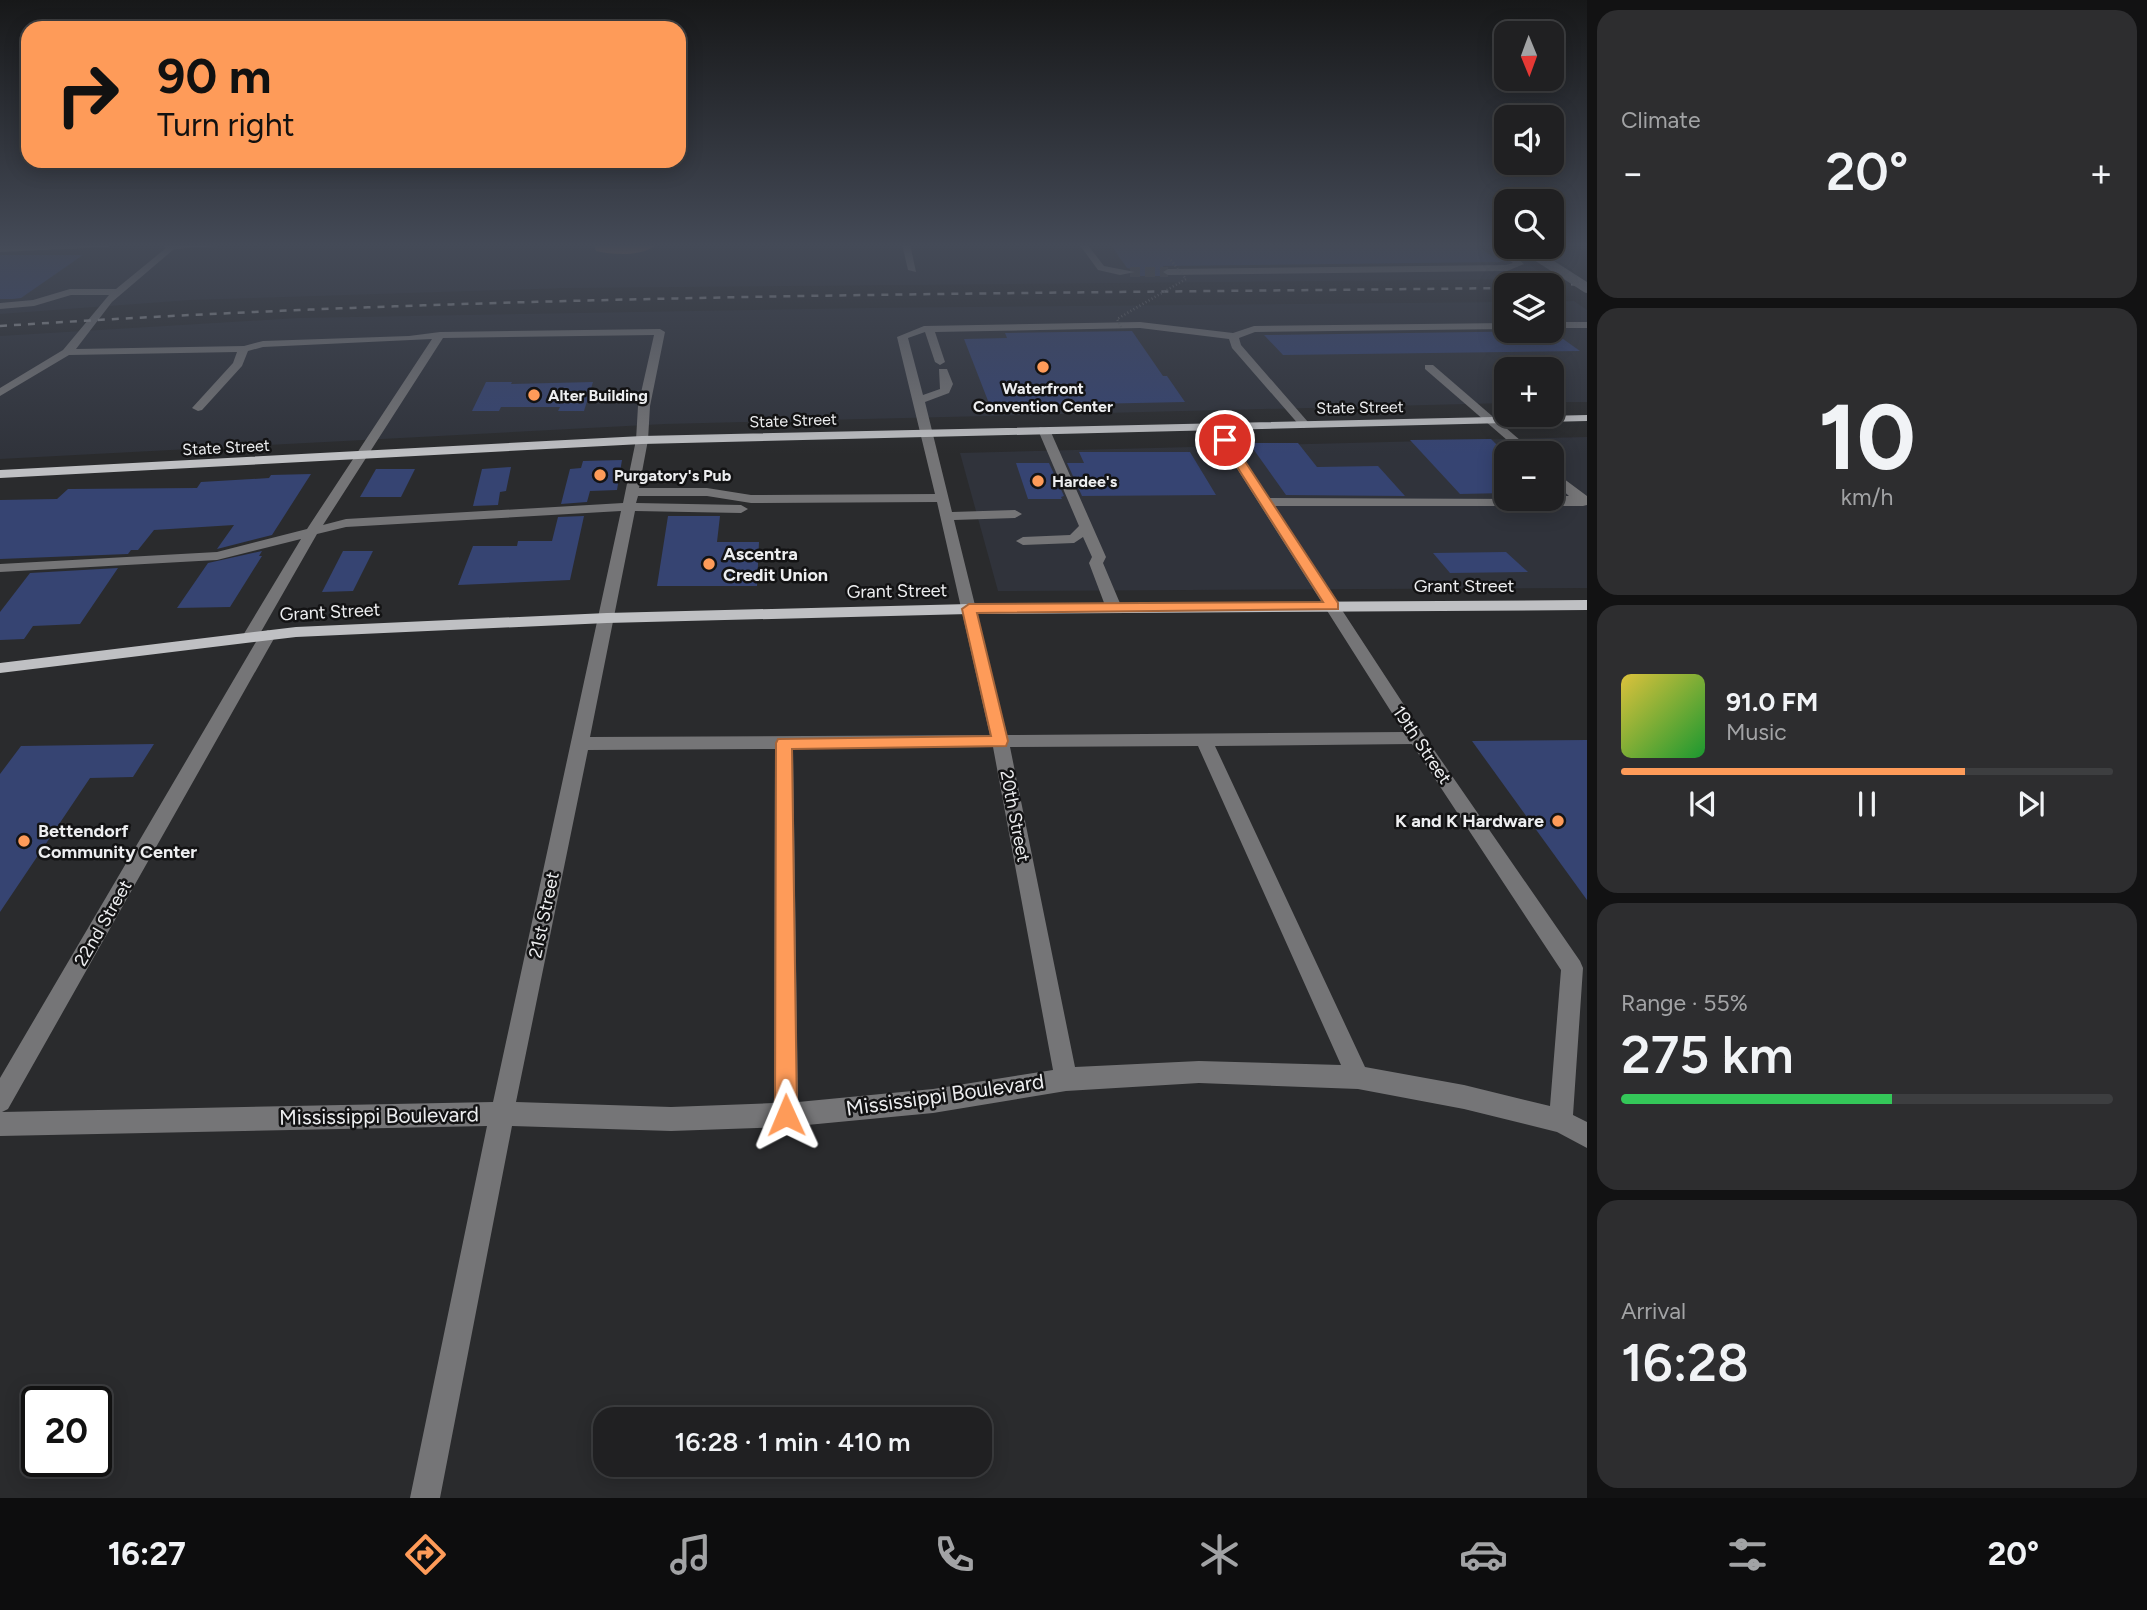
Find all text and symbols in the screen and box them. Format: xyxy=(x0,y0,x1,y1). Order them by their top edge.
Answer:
north arrow xyxy=(1494,21,1564,91)
map controls xyxy=(1494,21,1564,511)
text: 90 m xyxy=(157,46,272,105)
icon: right xyxy=(42,49,133,140)
button: sound xyxy=(1494,105,1564,175)
text: Turn right xyxy=(157,106,295,144)
text: Climate xyxy=(1621,106,1700,134)
text: 20° xyxy=(1826,141,1908,203)
text: − xyxy=(1621,150,1645,196)
text: + xyxy=(2089,150,2113,196)
button: search xyxy=(1494,189,1564,259)
button: layers xyxy=(1494,273,1564,343)
button: + xyxy=(1494,357,1564,427)
marker: Waterfront Convention Center xyxy=(1035,359,1051,375)
place label: Waterfront Convention Center xyxy=(973,379,1113,416)
text: 10 xyxy=(1818,383,1916,492)
place label: Alter Building xyxy=(548,386,648,405)
marker: Alter Building xyxy=(526,387,542,403)
street label: State Street xyxy=(1316,397,1404,418)
street label: State Street xyxy=(749,409,837,432)
pin xyxy=(1195,410,1255,470)
icon: arrive xyxy=(1206,421,1244,459)
street label: State Street xyxy=(182,436,270,459)
button: − xyxy=(1494,441,1564,511)
place label: Purgatory's Pub xyxy=(614,466,732,485)
marker: Purgatory's Pub xyxy=(592,467,608,483)
place label: Hardee's xyxy=(1052,472,1118,491)
marker: Hardee's xyxy=(1030,473,1046,489)
text: km/h xyxy=(1841,483,1893,511)
place label: Ascentra Credit Union xyxy=(723,543,828,586)
marker: Ascentra Credit Union xyxy=(701,556,717,572)
street label: Grant Street xyxy=(1414,575,1515,597)
street label: Grant Street xyxy=(846,579,948,603)
street label: Grant Street xyxy=(279,598,381,626)
text: 91.0 FM xyxy=(1726,686,1818,718)
street label: 19th Street xyxy=(1388,702,1456,788)
text: Music xyxy=(1726,718,1787,746)
street label: 20th Street xyxy=(995,768,1035,864)
icon: previous xyxy=(1684,785,1722,823)
icon: pause xyxy=(1848,785,1886,823)
icon: next xyxy=(2012,785,2050,823)
place label: K and K Hardware xyxy=(1395,810,1544,832)
marker: K and K Hardware xyxy=(1550,813,1566,829)
place label: Bettendorf Community Center xyxy=(38,820,197,863)
marker: Bettendorf Community Center xyxy=(16,833,32,849)
street label: 21st Street xyxy=(524,870,564,960)
street label: 22nd Street xyxy=(70,876,137,970)
text: Range · 55% xyxy=(1621,989,1748,1017)
text: 275 km xyxy=(1621,1024,1794,1086)
street label: Mississippi Boulevard xyxy=(844,1068,1046,1121)
position arrow xyxy=(749,1078,823,1152)
street label: Mississippi Boulevard xyxy=(279,1101,479,1130)
text: Arrival xyxy=(1621,1297,1686,1325)
text: 16:28 xyxy=(1621,1332,1749,1394)
speed limit sign: 20 xyxy=(21,1386,112,1477)
text: 16:28 · 1 min · 410 m xyxy=(675,1426,910,1458)
icon: directions xyxy=(401,1530,450,1579)
icon: music xyxy=(666,1530,715,1579)
icon: phone xyxy=(930,1530,979,1579)
icon: climate xyxy=(1195,1530,1244,1579)
icon: car xyxy=(1459,1530,1508,1579)
icon: filters xyxy=(1723,1530,1772,1579)
text: 16:27 xyxy=(108,1535,186,1573)
text: 20° xyxy=(1988,1535,2039,1573)

